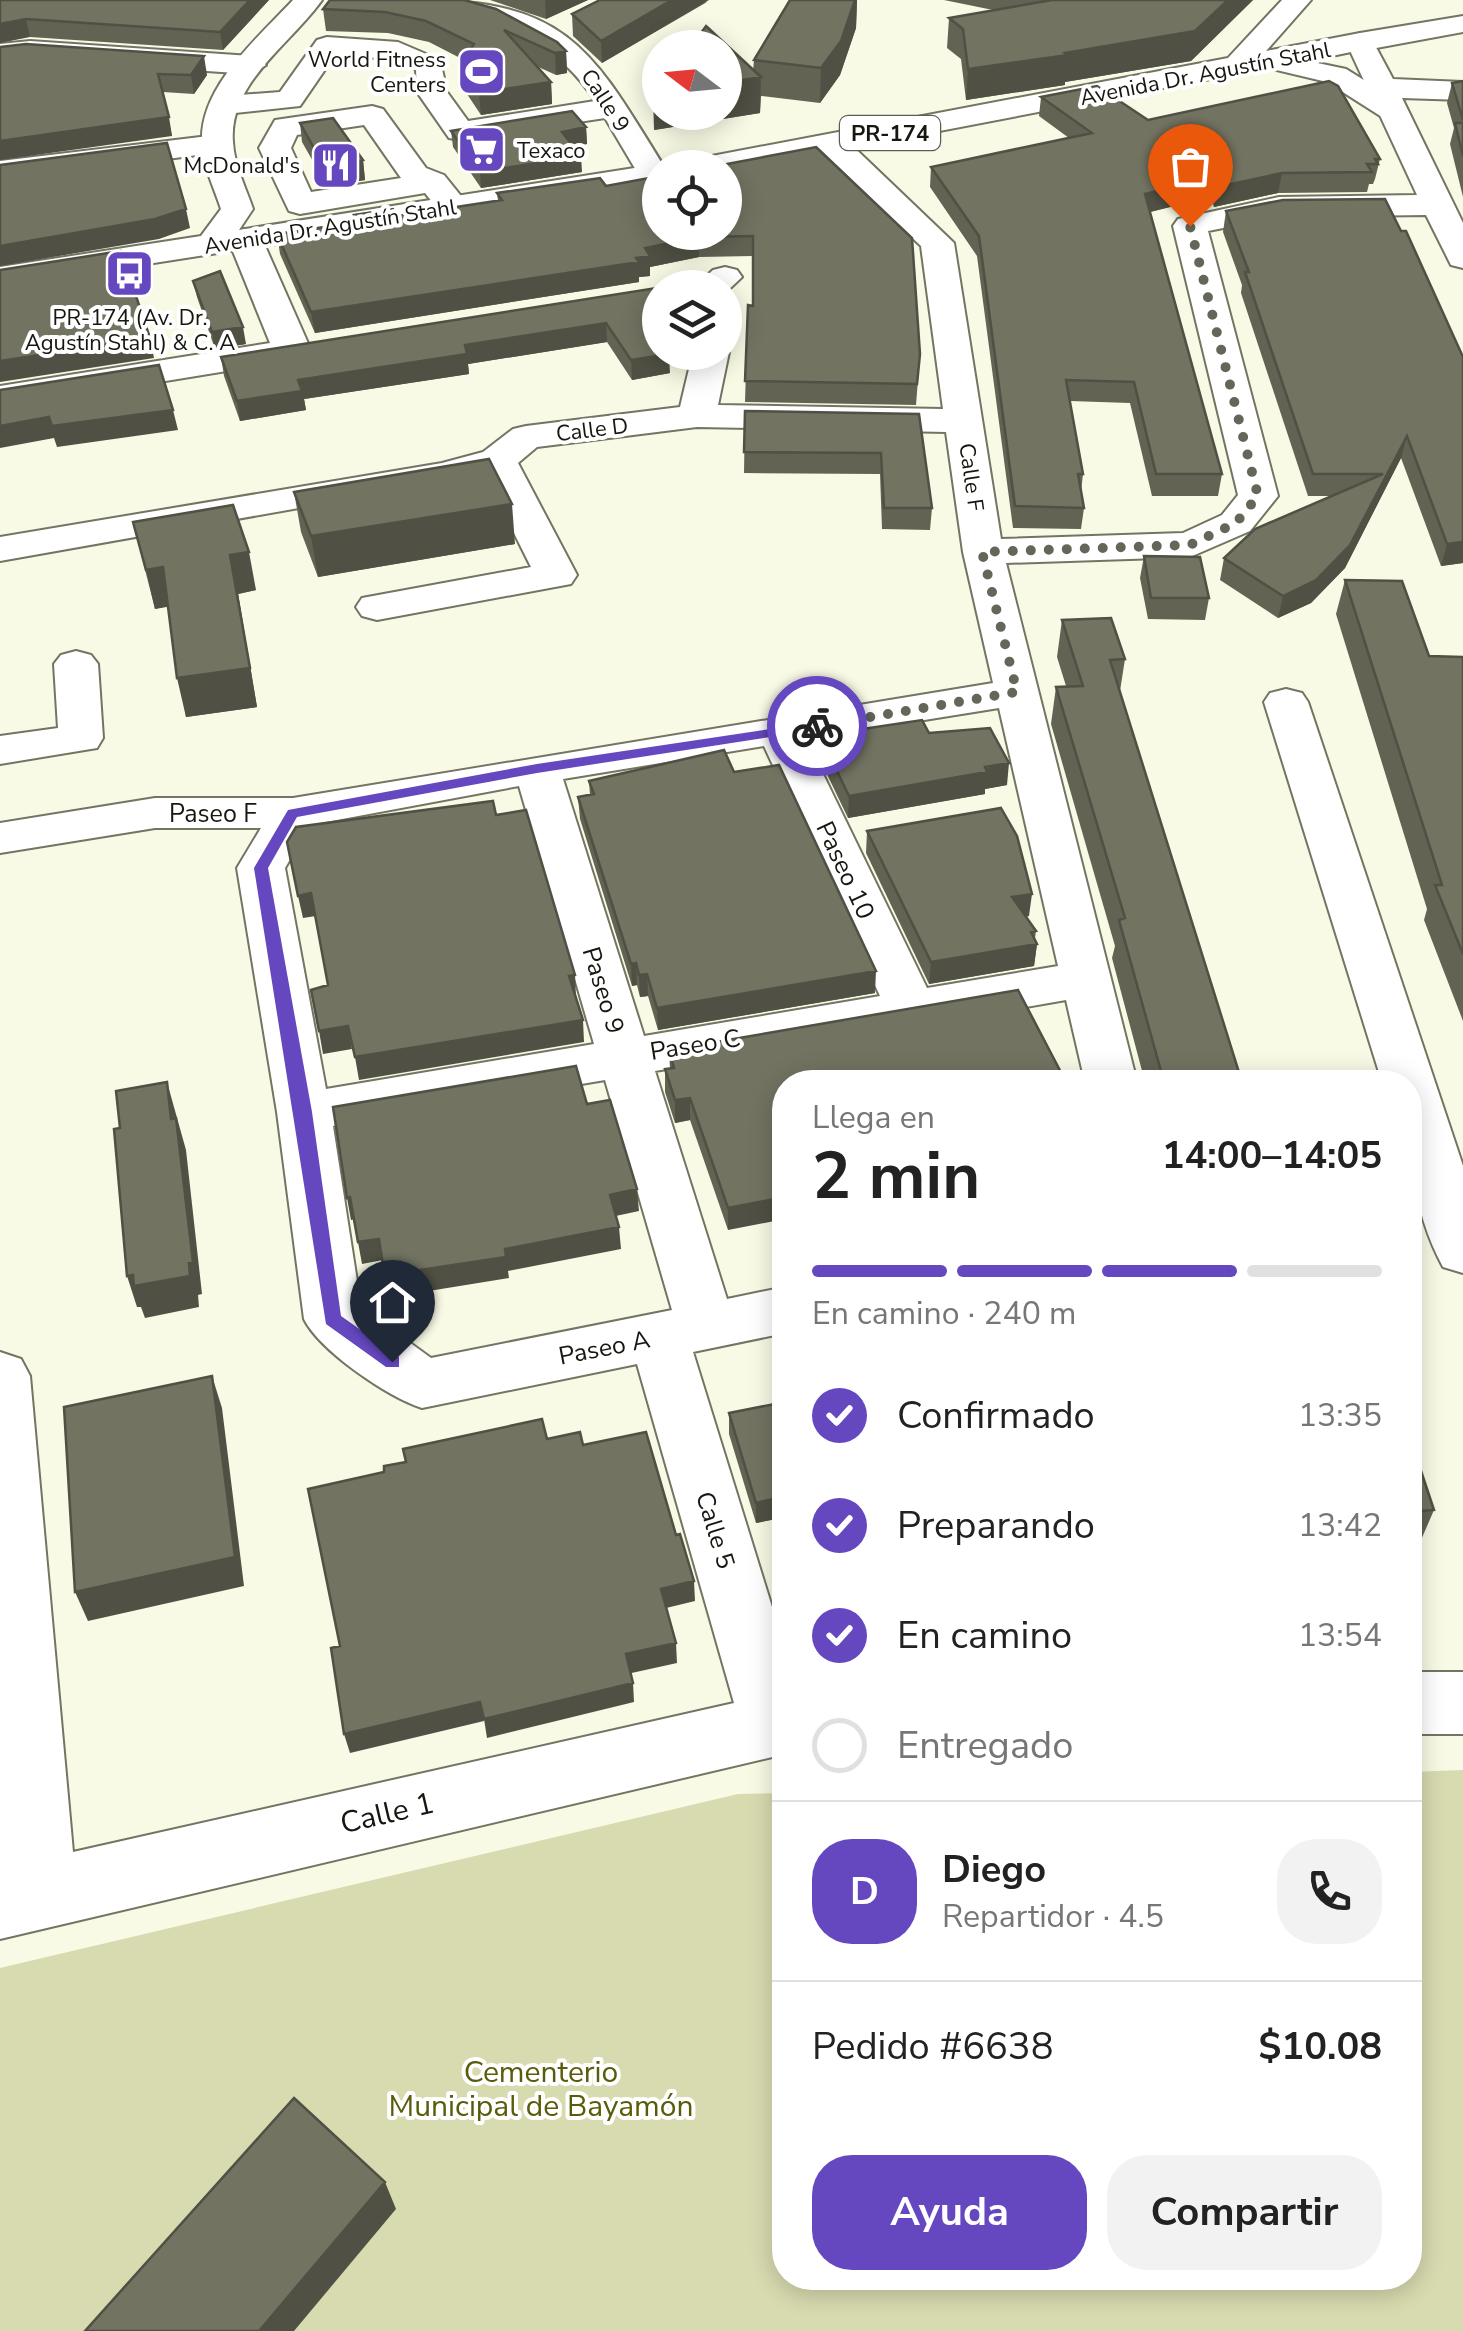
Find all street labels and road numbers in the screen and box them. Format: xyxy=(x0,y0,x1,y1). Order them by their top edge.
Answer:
street label: Avenida Dr. Agustín Stahl xyxy=(1077,35,1334,113)
street label: Calle 9 xyxy=(574,63,637,138)
road number: PR-174 xyxy=(840,116,940,150)
street label: Avenida Dr. Agustín Stahl xyxy=(202,192,459,262)
street label: Calle D xyxy=(554,411,630,449)
street label: Calle F xyxy=(951,441,991,513)
street label: Paseo F xyxy=(169,797,257,831)
street label: Paseo 10 xyxy=(808,816,883,925)
street label: Paseo 9 xyxy=(574,943,632,1038)
street label: Paseo C xyxy=(648,1021,743,1069)
street label: Paseo A xyxy=(556,1322,653,1373)
street label: Calle 5 xyxy=(687,1488,743,1573)
street label: Calle 1 xyxy=(336,1783,438,1844)

